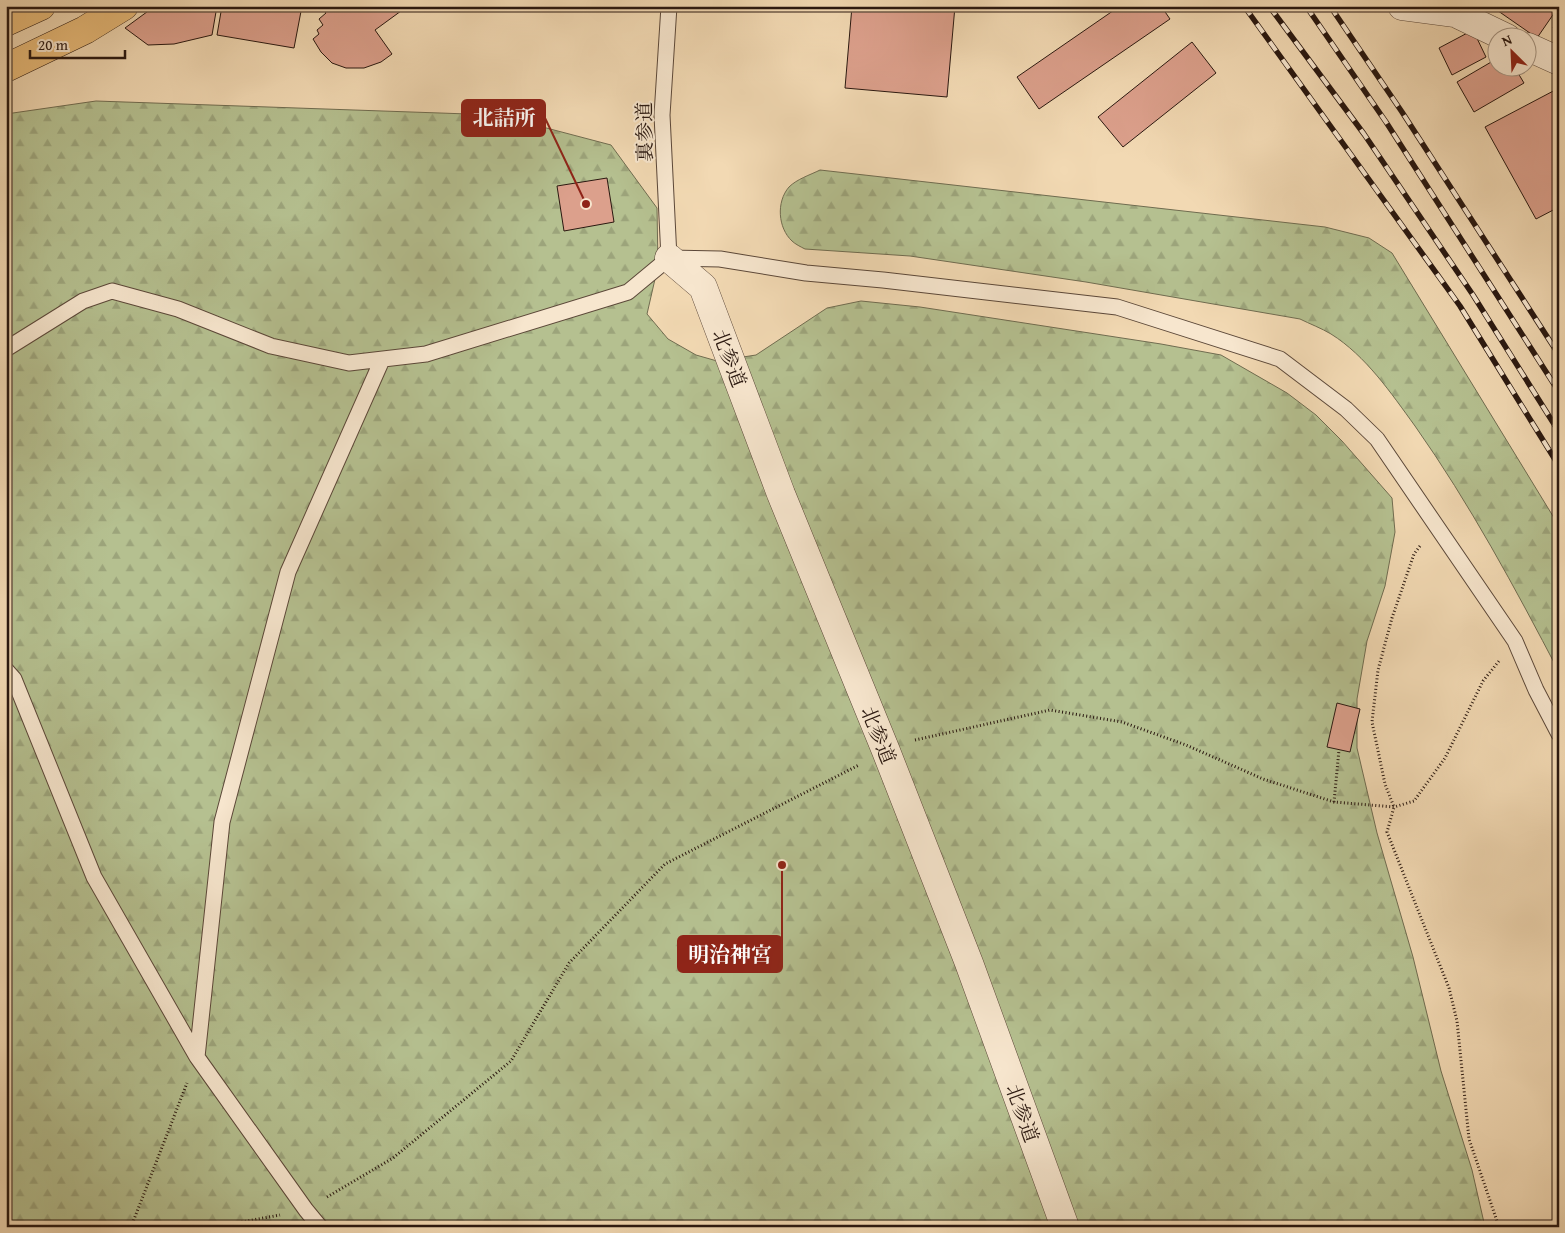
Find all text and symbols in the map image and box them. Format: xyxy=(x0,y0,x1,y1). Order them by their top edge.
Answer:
scale bar xyxy=(30,28,125,60)
north arrow xyxy=(1488,28,1538,78)
text: N xyxy=(1498,29,1516,51)
text: 20 m xyxy=(38,34,69,55)
callout: 北詰所 xyxy=(462,100,545,136)
text: 北詰所 xyxy=(473,102,536,133)
street label: 裏参道 xyxy=(629,102,659,162)
street label: 北参道 xyxy=(706,325,754,391)
street label: 北参道 xyxy=(854,702,904,768)
callout: 明治神宮 xyxy=(678,936,782,972)
text: 明治神宮 xyxy=(688,939,772,970)
street label: 北参道 xyxy=(999,1080,1047,1146)

